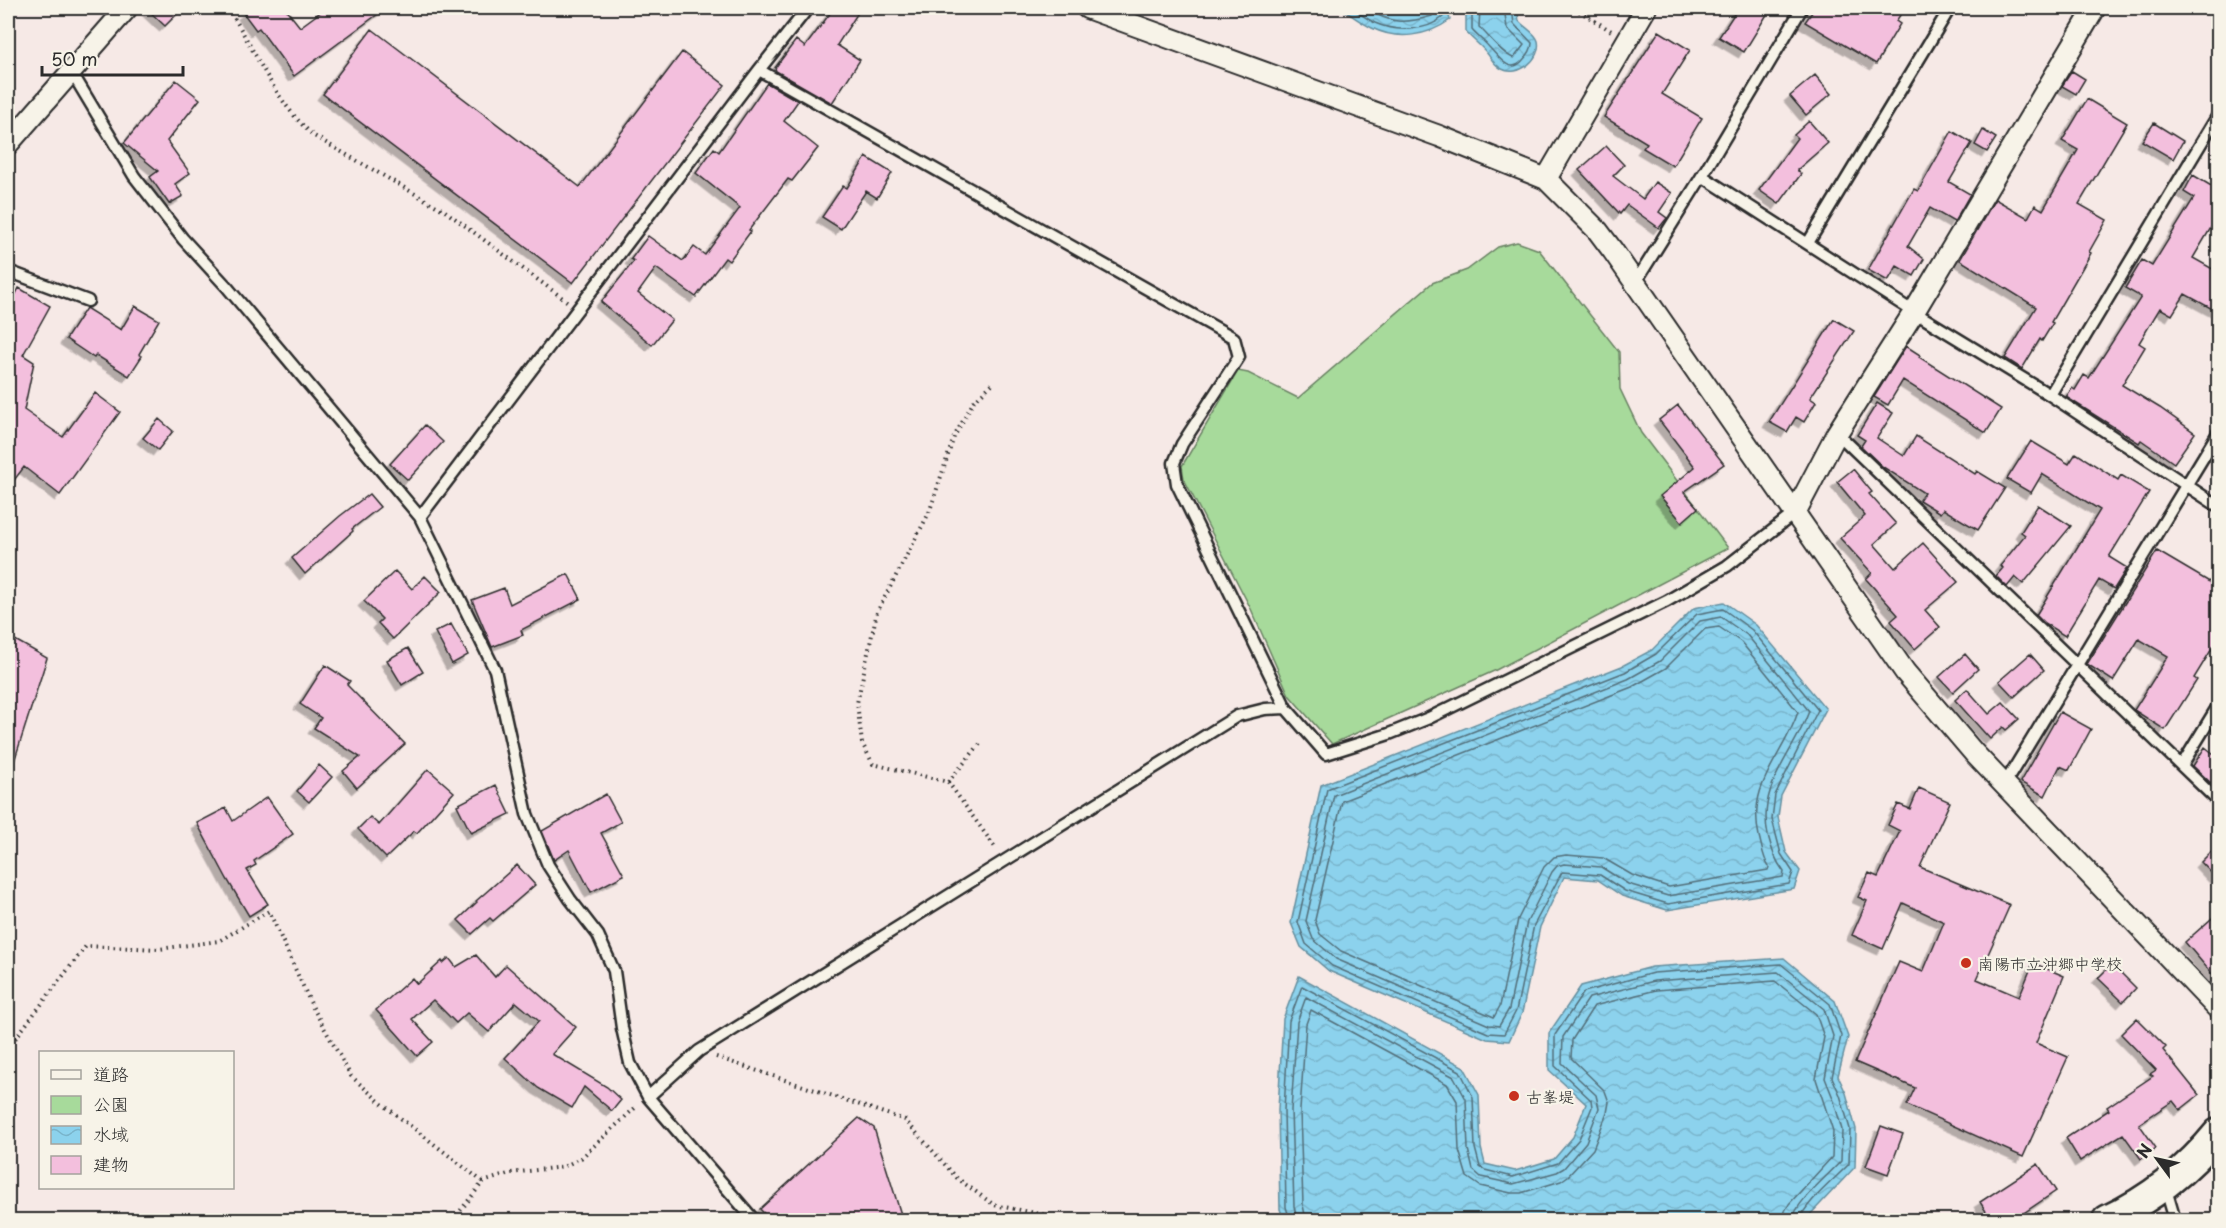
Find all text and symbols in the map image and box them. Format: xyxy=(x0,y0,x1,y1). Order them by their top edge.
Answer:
scale bar xyxy=(42,39,183,77)
text: 50 m xyxy=(51,45,98,72)
place label: 南陽市立沖郷中学校 xyxy=(1978,951,2122,975)
marker: 南陽市立沖郷中学校 xyxy=(1959,956,1973,970)
legend xyxy=(39,1051,234,1189)
text: 道路 xyxy=(93,1060,129,1087)
place label: 古峯堤 xyxy=(1526,1084,1574,1108)
marker: 古峯堤 xyxy=(1507,1089,1521,1103)
text: 公園 xyxy=(93,1090,129,1117)
text: 水域 xyxy=(93,1120,129,1147)
north arrow xyxy=(2127,1129,2187,1189)
text: N xyxy=(2130,1138,2157,1162)
text: 建物 xyxy=(93,1150,129,1177)

